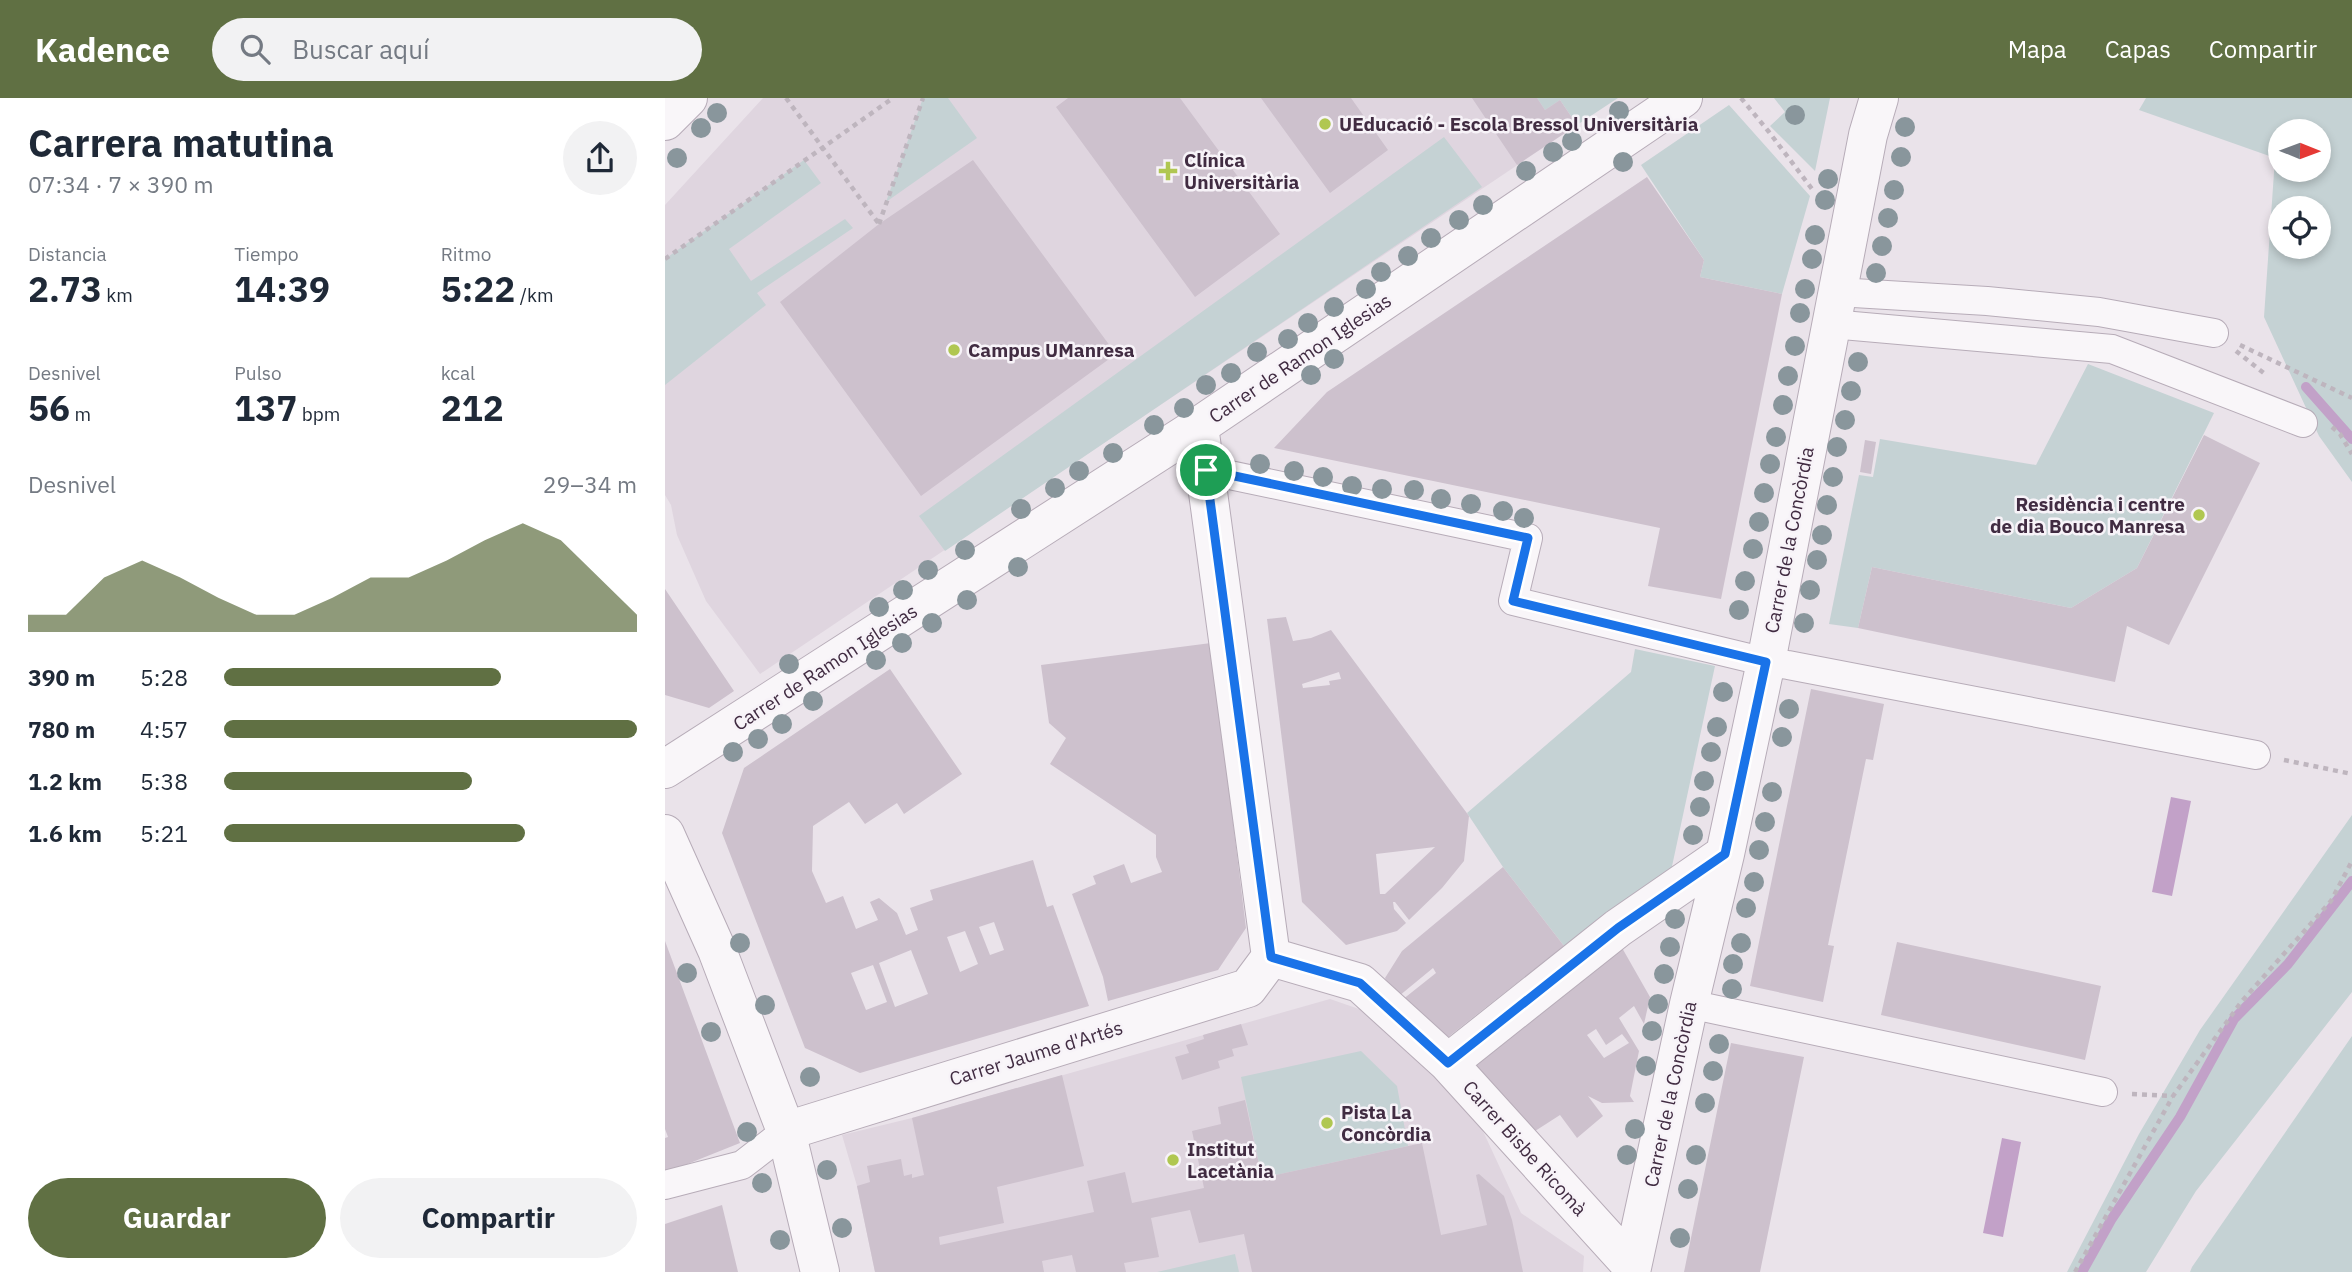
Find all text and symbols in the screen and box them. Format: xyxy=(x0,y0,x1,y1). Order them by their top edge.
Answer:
search box xyxy=(212,18,702,81)
text: Kadence xyxy=(35,28,170,71)
icon: search xyxy=(236,30,274,68)
text: Buscar aquí xyxy=(292,32,429,66)
text: Mapa xyxy=(2008,33,2067,65)
text: Capas xyxy=(2105,33,2171,65)
text: Compartir xyxy=(2209,33,2317,65)
place label: UEducació - Escola Bressol Universitària xyxy=(1339,112,1699,136)
marker: UEducació - Escola Bressol Universitària xyxy=(1317,116,1333,132)
text: Carrera matutina xyxy=(28,118,334,167)
north arrow xyxy=(2268,119,2331,182)
map controls xyxy=(2268,119,2331,259)
button: share xyxy=(563,121,637,195)
place label: Clínica Universitària xyxy=(1184,148,1300,194)
marker: Clínica Universitària xyxy=(1158,161,1178,181)
text: 07:34 · 7 × 390 m xyxy=(28,169,214,199)
button: locate xyxy=(2268,196,2331,259)
text: Distancia xyxy=(28,242,107,266)
text: Tiempo xyxy=(234,242,299,266)
text: Ritmo xyxy=(441,242,491,266)
text: 2.73 xyxy=(28,266,102,312)
text: 14:39 xyxy=(234,266,330,312)
text: 5:22 xyxy=(441,266,515,312)
text: km xyxy=(102,283,133,307)
text: /km xyxy=(515,283,554,307)
street label: Carrer de Ramon Iglesias xyxy=(1204,288,1396,428)
place label: Campus UManresa xyxy=(968,338,1135,362)
marker: Campus UManresa xyxy=(946,342,962,358)
text: Desnivel xyxy=(28,361,101,385)
text: Pulso xyxy=(234,361,282,385)
text: kcal xyxy=(441,361,475,385)
text: 56 xyxy=(28,385,70,431)
text: 137 xyxy=(234,385,297,431)
text: 212 xyxy=(441,385,504,431)
text: m xyxy=(70,402,91,426)
text: bpm xyxy=(297,402,340,426)
pin xyxy=(1176,440,1236,500)
street label: Carrer de la Concòrdia xyxy=(1759,445,1819,635)
icon: arrive xyxy=(1187,451,1225,489)
text: Desnivel xyxy=(28,469,116,499)
text: 29–34 m xyxy=(543,469,637,499)
place label: Residència i centre de dia Bouco Manresa xyxy=(1990,492,2185,538)
marker: Residència i centre de dia Bouco Manresa xyxy=(2191,507,2207,523)
street label: Carrer de Ramon Iglesias xyxy=(728,598,922,736)
text: 390 m xyxy=(28,662,95,692)
text: 5:28 xyxy=(140,662,188,692)
text: 780 m xyxy=(28,714,95,744)
text: 4:57 xyxy=(140,714,188,744)
text: 1.2 km xyxy=(28,766,102,796)
text: 5:38 xyxy=(140,766,188,796)
text: 1.6 km xyxy=(28,818,102,848)
text: 5:21 xyxy=(140,818,188,848)
street label: Carrer de la Concòrdia xyxy=(1639,999,1701,1189)
street label: Carrer Jaume d'Artés xyxy=(946,1015,1126,1091)
street label: Carrer Bisbe Ricomà xyxy=(1458,1075,1592,1221)
place label: Pista La Concòrdia xyxy=(1341,1100,1431,1146)
marker: Pista La Concòrdia xyxy=(1319,1115,1335,1131)
place label: Institut Lacetània xyxy=(1187,1137,1274,1183)
marker: Institut Lacetània xyxy=(1165,1152,1181,1168)
button: Guardar xyxy=(28,1178,326,1258)
button: Compartir xyxy=(340,1178,637,1258)

